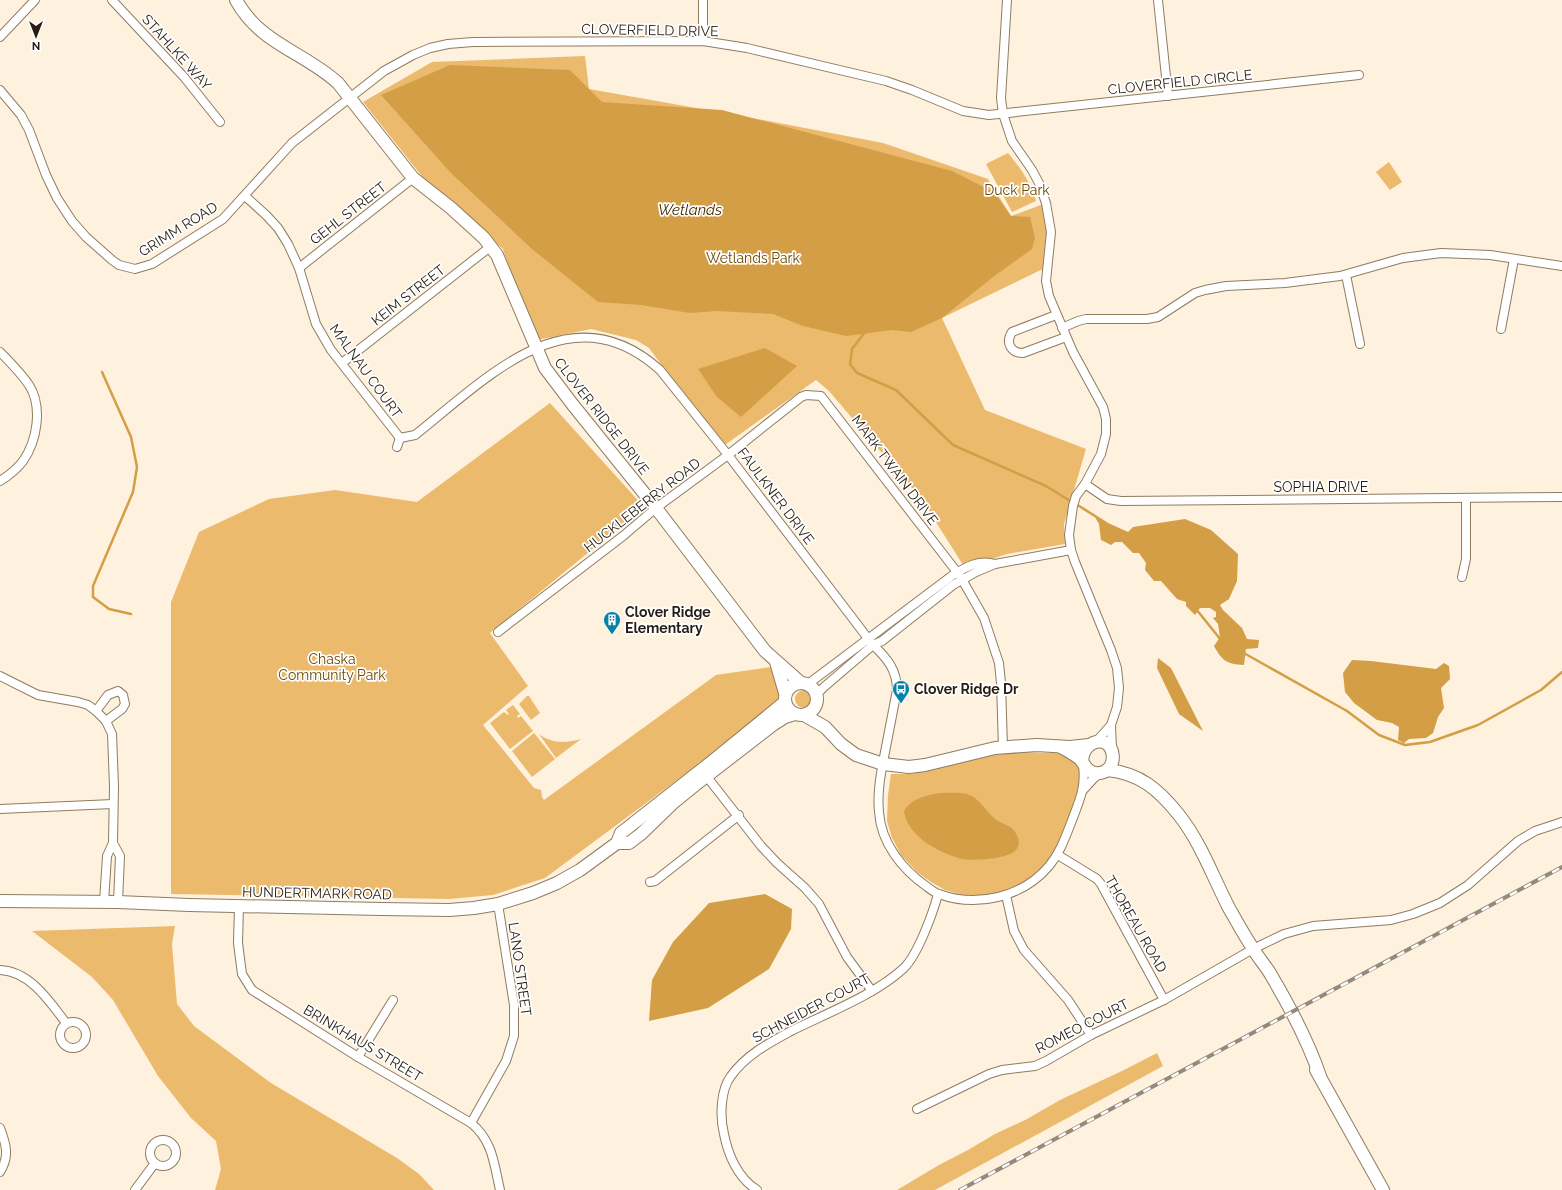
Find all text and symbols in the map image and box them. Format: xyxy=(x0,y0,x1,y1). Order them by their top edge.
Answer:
street label: STAHLKE WAY xyxy=(139,11,215,93)
north arrow xyxy=(16,16,56,56)
street label: CLOVERFIELD DRIVE xyxy=(581,21,719,39)
text: N xyxy=(32,39,40,52)
street label: CLOVERFIELD CIRCLE xyxy=(1107,66,1253,98)
street label: GEHL STREET xyxy=(307,178,390,248)
park label: Duck Park xyxy=(984,182,1050,198)
street label: GRIMM ROAD xyxy=(136,198,220,260)
water label: Wetlands xyxy=(658,201,722,219)
park label: Wetlands Park xyxy=(706,250,800,266)
street label: KEIM STREET xyxy=(368,261,448,329)
street label: MALNAU COURT xyxy=(327,321,406,421)
street label: CLOVER RIDGE DRIVE xyxy=(551,354,653,478)
street label: MARK TWAIN DRIVE xyxy=(849,412,941,528)
street label: FAULKNER DRIVE xyxy=(734,445,818,547)
street label: HUCKLEBERRY ROAD xyxy=(581,455,703,555)
street label: SOPHIA DRIVE xyxy=(1274,479,1368,495)
place label: Clover Ridge Elementary xyxy=(625,604,711,636)
building icon: Clover Ridge Elementary xyxy=(602,610,622,635)
park label: Chaska Community Park xyxy=(278,651,386,683)
bus stop icon: Clover Ridge Dr xyxy=(891,679,911,704)
place label: Clover Ridge Dr xyxy=(914,681,1019,697)
street label: THOREAU ROAD xyxy=(1102,873,1170,975)
street label: HUNDERTMARK ROAD xyxy=(242,884,392,902)
street label: LANO STREET xyxy=(506,921,535,1017)
street label: SCHNEIDER COURT xyxy=(750,970,873,1046)
street label: ROMEO COURT xyxy=(1033,995,1132,1056)
street label: BRINKHAUS STREET xyxy=(301,1001,426,1085)

